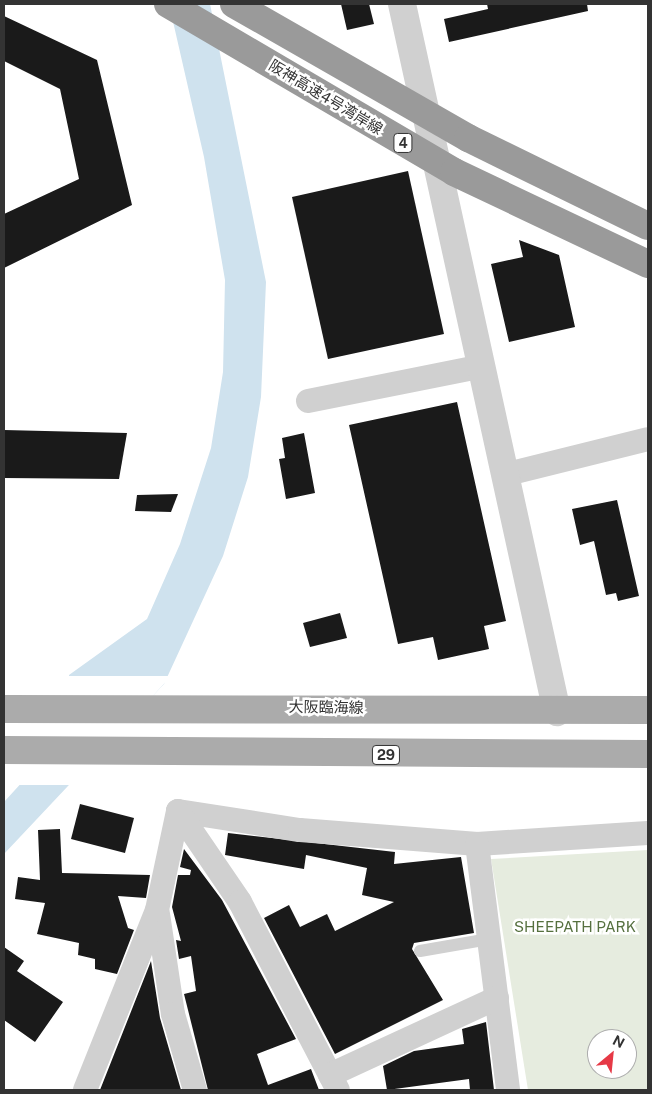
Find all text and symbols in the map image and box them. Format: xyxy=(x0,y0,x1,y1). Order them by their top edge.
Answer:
street label: 阪神高速4号湾岸線 xyxy=(266,56,386,138)
road number: 4 xyxy=(393,132,413,154)
street label: 大阪臨海線 xyxy=(288,697,364,717)
road number: 29 xyxy=(371,744,401,766)
park label: SHEEPATH PARK xyxy=(514,918,636,936)
north arrow xyxy=(587,1029,637,1079)
text: N xyxy=(610,1032,627,1051)

